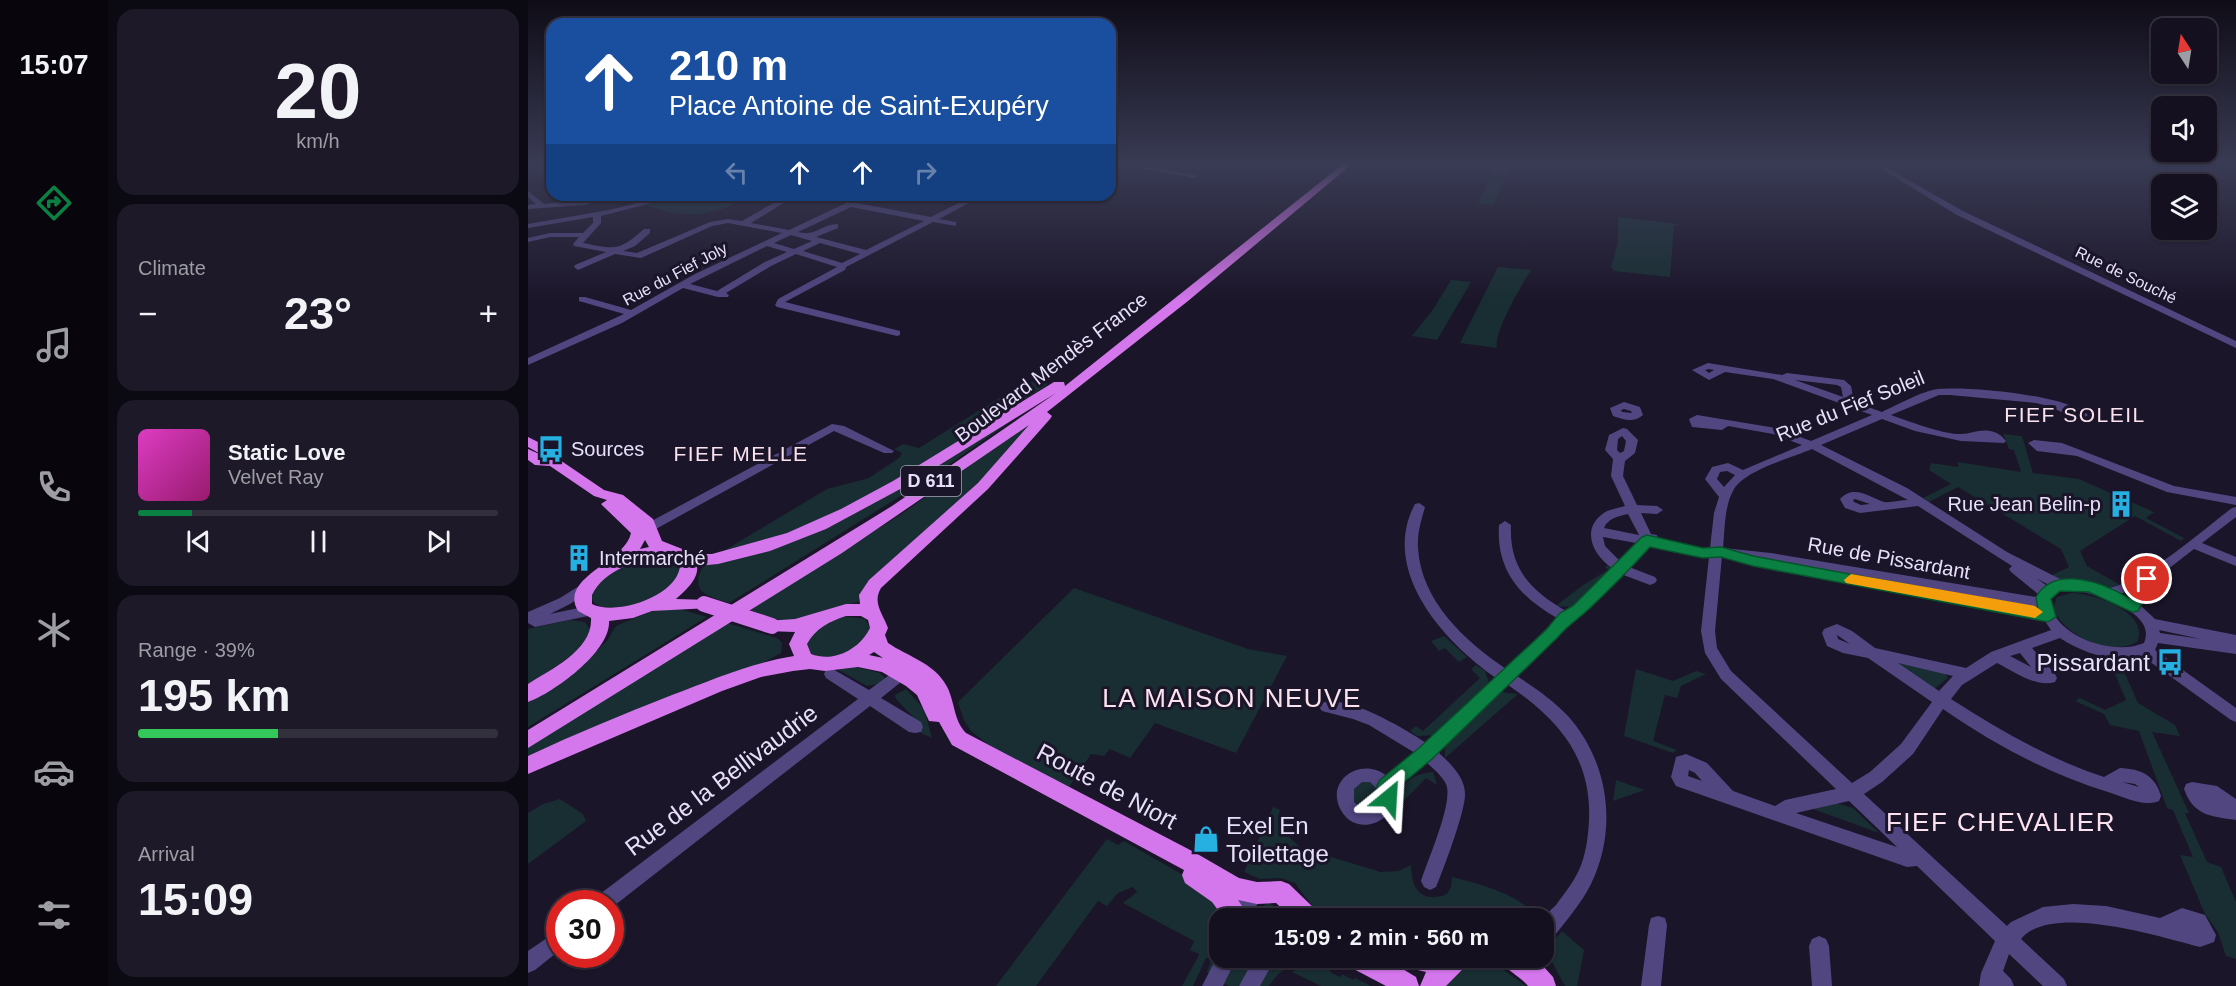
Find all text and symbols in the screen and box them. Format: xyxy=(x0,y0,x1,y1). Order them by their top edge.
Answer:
north arrow xyxy=(2151,18,2217,84)
map controls xyxy=(2151,18,2217,240)
icon: ahead xyxy=(570,42,648,120)
text: 210 m xyxy=(669,42,788,89)
text: 20 xyxy=(275,47,361,135)
text: 15:07 xyxy=(19,50,89,80)
text: Place Antoine de Saint-Exupéry xyxy=(669,91,1049,121)
button: sound xyxy=(2151,96,2217,162)
text: km/h xyxy=(296,130,340,152)
icon: left xyxy=(720,156,753,189)
icon: ahead xyxy=(783,156,816,189)
icon: ahead xyxy=(846,156,879,189)
icon: right xyxy=(909,156,942,189)
button: layers xyxy=(2151,174,2217,240)
icon: directions xyxy=(33,182,75,224)
street label: Rue du Fief Joly xyxy=(620,239,730,309)
street label: Rue de Souché xyxy=(2073,243,2179,307)
text: Climate xyxy=(138,257,206,279)
text: 23° xyxy=(284,288,352,339)
street label: Boulevard Mendès France xyxy=(951,288,1151,446)
text: − xyxy=(138,295,157,332)
text: + xyxy=(479,295,498,332)
icon: music xyxy=(33,324,75,366)
street label: Rue du Fief Soleil xyxy=(1773,366,1927,446)
district label: FIEF SOLEIL xyxy=(2004,403,2146,426)
bus stop icon: Sources xyxy=(536,434,566,464)
place label: Sources xyxy=(571,438,644,460)
text: Static Love xyxy=(228,440,345,465)
district label: FIEF MELLE xyxy=(673,442,809,465)
icon: phone xyxy=(33,466,75,508)
text: Velvet Ray xyxy=(228,466,324,488)
road number: D 611 xyxy=(901,466,961,496)
building icon: Rue Jean Belin-p xyxy=(2106,489,2136,519)
place label: Rue Jean Belin-p xyxy=(1948,493,2101,515)
icon: previous xyxy=(182,525,215,558)
icon: pause xyxy=(302,525,335,558)
icon: next xyxy=(422,525,455,558)
street label: Rue de Pissardant xyxy=(1806,533,1972,583)
building icon: Intermarché xyxy=(564,543,594,573)
place label: Intermarché xyxy=(599,547,706,569)
pin xyxy=(2121,553,2172,604)
icon: arrive xyxy=(2130,562,2163,595)
icon: climate xyxy=(33,609,75,651)
text: Range · 39% xyxy=(138,639,255,661)
bus stop icon: Pissardant xyxy=(2155,647,2185,677)
place label: Pissardant xyxy=(2037,649,2150,676)
text: 195 km xyxy=(138,670,291,721)
district label: LA MAISON NEUVE xyxy=(1102,683,1362,713)
street label: Rue de la Bellivaudrie xyxy=(620,699,822,861)
street label: Route de Niort xyxy=(1032,738,1182,834)
icon: car xyxy=(33,751,75,793)
position arrow xyxy=(1357,766,1421,830)
district label: FIEF CHEVALIER xyxy=(1886,807,2116,837)
place label: Exel En Toilettage xyxy=(1226,812,1329,867)
shop icon: Exel En Toilettage xyxy=(1191,824,1221,854)
text: Arrival xyxy=(138,843,195,865)
text: 15:09 xyxy=(138,874,253,925)
speed limit sign: 30 xyxy=(546,890,624,968)
icon: filters xyxy=(33,894,75,936)
text: 15:09 · 2 min · 560 m xyxy=(1274,925,1489,950)

